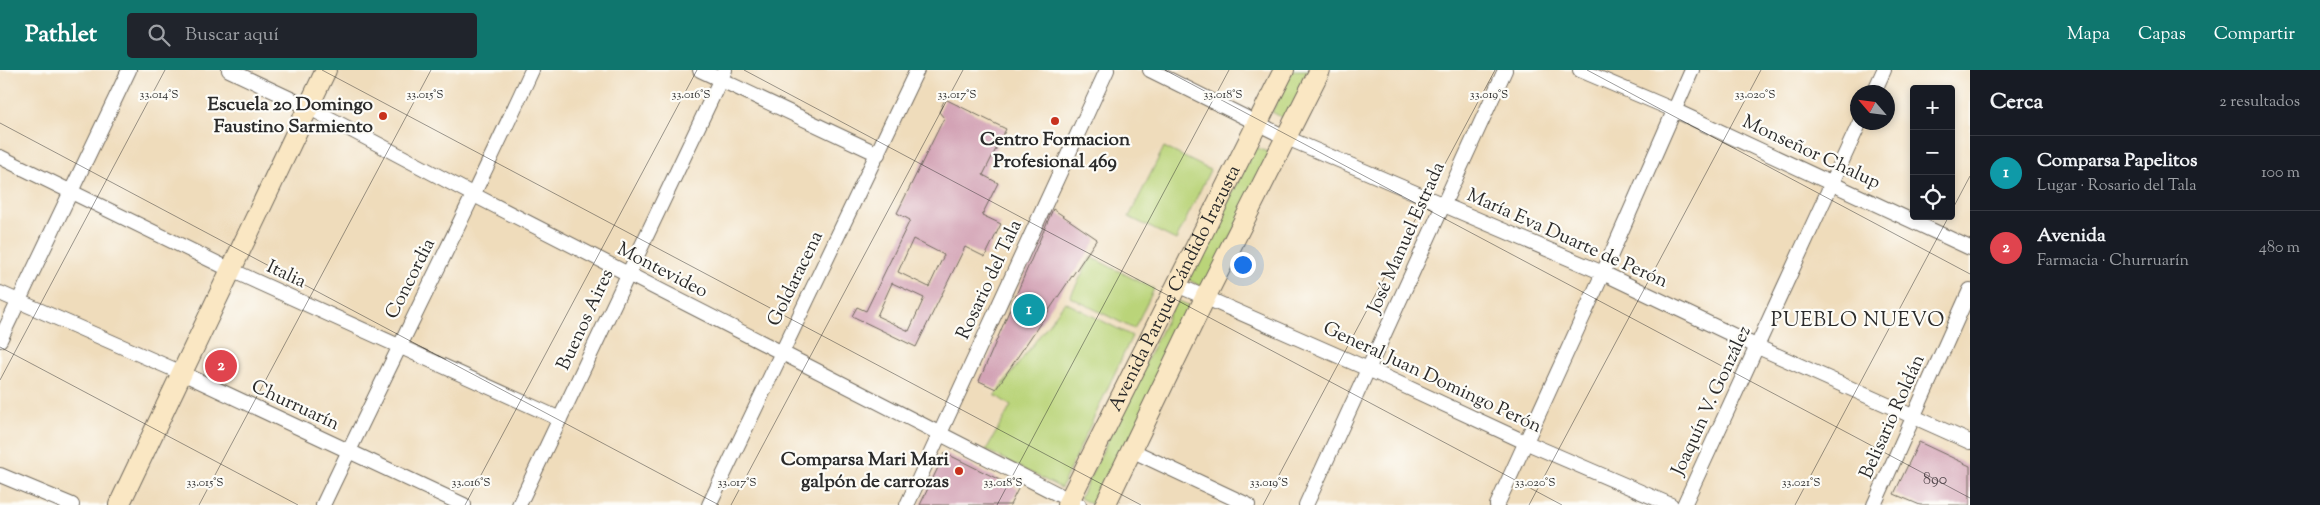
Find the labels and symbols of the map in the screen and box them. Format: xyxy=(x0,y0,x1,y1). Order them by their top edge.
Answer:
north arrow xyxy=(1850,85,1895,130)
text: 33.014°S xyxy=(140,86,178,104)
text: 33.015°S xyxy=(406,86,444,104)
text: 33.016°S xyxy=(672,86,710,104)
text: 33.017°S xyxy=(938,86,976,104)
text: 33.018°S xyxy=(1204,86,1242,104)
text: 33.019°S xyxy=(1470,86,1508,104)
text: 33.020°S xyxy=(1735,86,1775,104)
place label: Escuela 20 Domingo Faustino Sarmiento xyxy=(208,92,374,141)
street label: Monseñor Chalup xyxy=(1738,109,1884,197)
marker: Escuela 20 Domingo Faustino Sarmiento xyxy=(377,110,389,122)
marker: Centro Formacion Profesional 469 xyxy=(1049,115,1061,127)
place label: Centro Formacion Profesional 469 xyxy=(980,127,1131,176)
street label: José Manuel Estrada xyxy=(1361,158,1453,319)
street label: Avenida Parque Cándido Irazusta xyxy=(1102,160,1248,416)
street label: María Eva Duarte de Perón xyxy=(1462,182,1672,296)
street label: Rosario del Tala xyxy=(950,215,1030,344)
street label: Goldaracena xyxy=(761,226,831,331)
street label: Concordia xyxy=(379,234,443,324)
street label: Montevideo xyxy=(612,237,712,305)
your location xyxy=(1230,252,1256,278)
street label: Italia xyxy=(262,254,310,296)
street label: Buenos Aires xyxy=(551,265,621,375)
pin: 1 xyxy=(1013,291,1045,329)
district label: PUEBLO NUEVO xyxy=(1771,307,1945,336)
street label: General Juan Domingo Perón xyxy=(1318,315,1546,441)
street label: Joaquín V. González xyxy=(1665,322,1759,481)
pin: 2 xyxy=(205,347,237,385)
street label: Belisario Roldán xyxy=(1854,351,1932,483)
street label: Churruarín xyxy=(246,374,344,438)
place label: Comparsa Mari Mari galpón de carrozas xyxy=(781,447,950,496)
marker: Comparsa Mari Mari galpón de carrozas xyxy=(953,465,965,477)
house number: 890 xyxy=(1923,469,1947,492)
text: 33.015°S xyxy=(186,474,224,492)
text: 33.016°S xyxy=(452,474,490,492)
text: 33.017°S xyxy=(718,474,756,492)
text: 33.018°S xyxy=(984,474,1022,492)
text: 33.019°S xyxy=(1250,474,1288,492)
text: 33.020°S xyxy=(1515,474,1555,492)
text: 33.021°S xyxy=(1782,474,1820,492)

